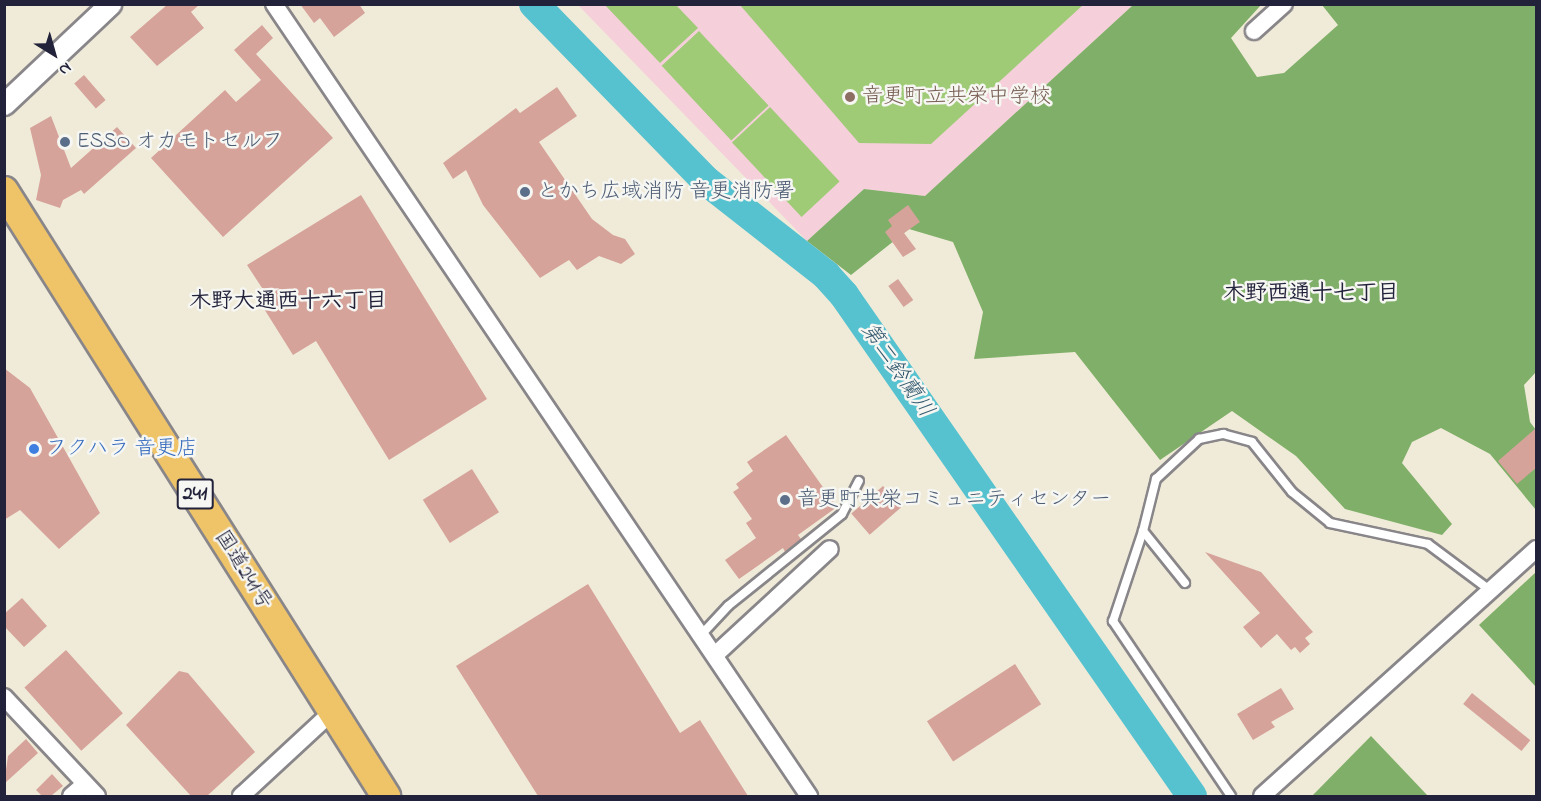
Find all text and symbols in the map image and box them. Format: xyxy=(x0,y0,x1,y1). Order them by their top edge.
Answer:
north arrow xyxy=(24,24,84,84)
text: N xyxy=(53,56,76,81)
place label: 音更町立共栄中学校 xyxy=(862,84,1051,110)
marker: 音更町立共栄中学校 xyxy=(843,90,857,104)
place label: ESSO オカモトセルフ xyxy=(77,129,283,155)
marker: ESSO オカモトセルフ xyxy=(58,135,72,149)
place label: とかち広域消防 音更消防署 xyxy=(537,179,794,205)
marker: とかち広域消防 音更消防署 xyxy=(518,185,532,199)
district label: 木野西通十七丁目 xyxy=(1223,282,1399,308)
district label: 木野大通西十六丁目 xyxy=(189,290,387,316)
water label: 第二鈴蘭川 xyxy=(854,318,938,424)
place label: フクハラ 音更店 xyxy=(46,436,198,462)
marker: フクハラ 音更店 xyxy=(27,442,41,456)
road number: 241 xyxy=(176,477,214,511)
place label: 音更町共栄コミュニティセンター xyxy=(797,487,1112,513)
marker: 音更町共栄コミュニティセンター xyxy=(778,493,792,507)
street label: 国道241号 xyxy=(209,526,277,614)

